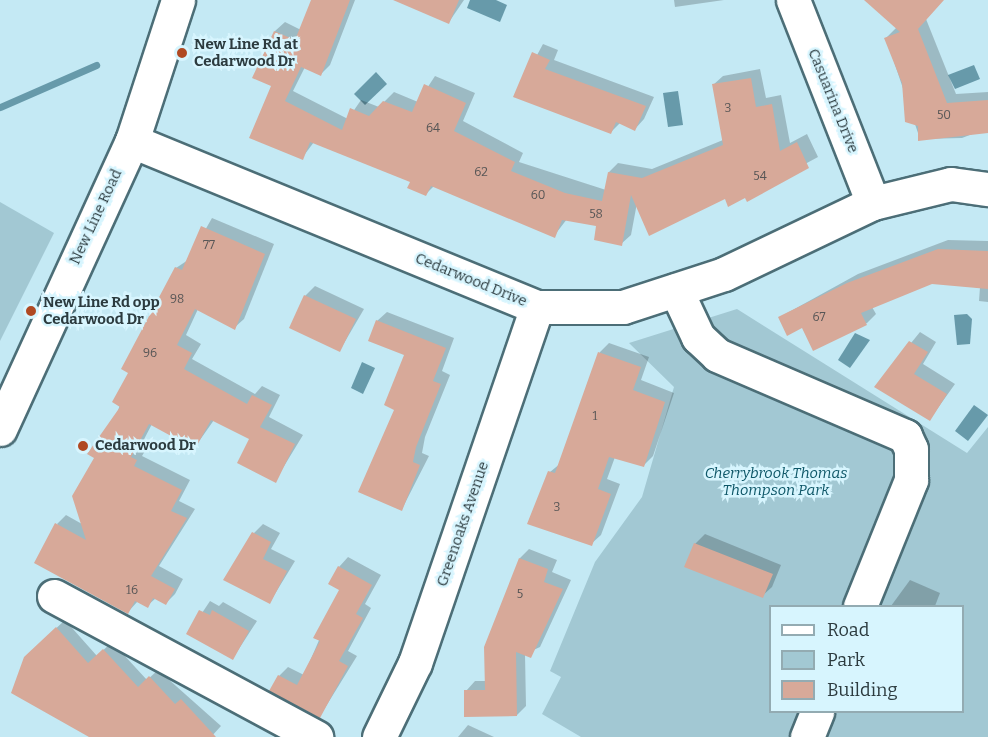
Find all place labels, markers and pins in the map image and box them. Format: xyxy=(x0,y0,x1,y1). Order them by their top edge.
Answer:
place label: New Line Rd at Cedarwood Dr xyxy=(194,35,298,70)
marker: New Line Rd at Cedarwood Dr xyxy=(175,46,189,60)
place label: New Line Rd opp Cedarwood Dr xyxy=(43,293,160,328)
marker: New Line Rd opp Cedarwood Dr xyxy=(24,304,38,318)
place label: Cedarwood Dr xyxy=(95,437,196,455)
marker: Cedarwood Dr xyxy=(76,439,90,453)

